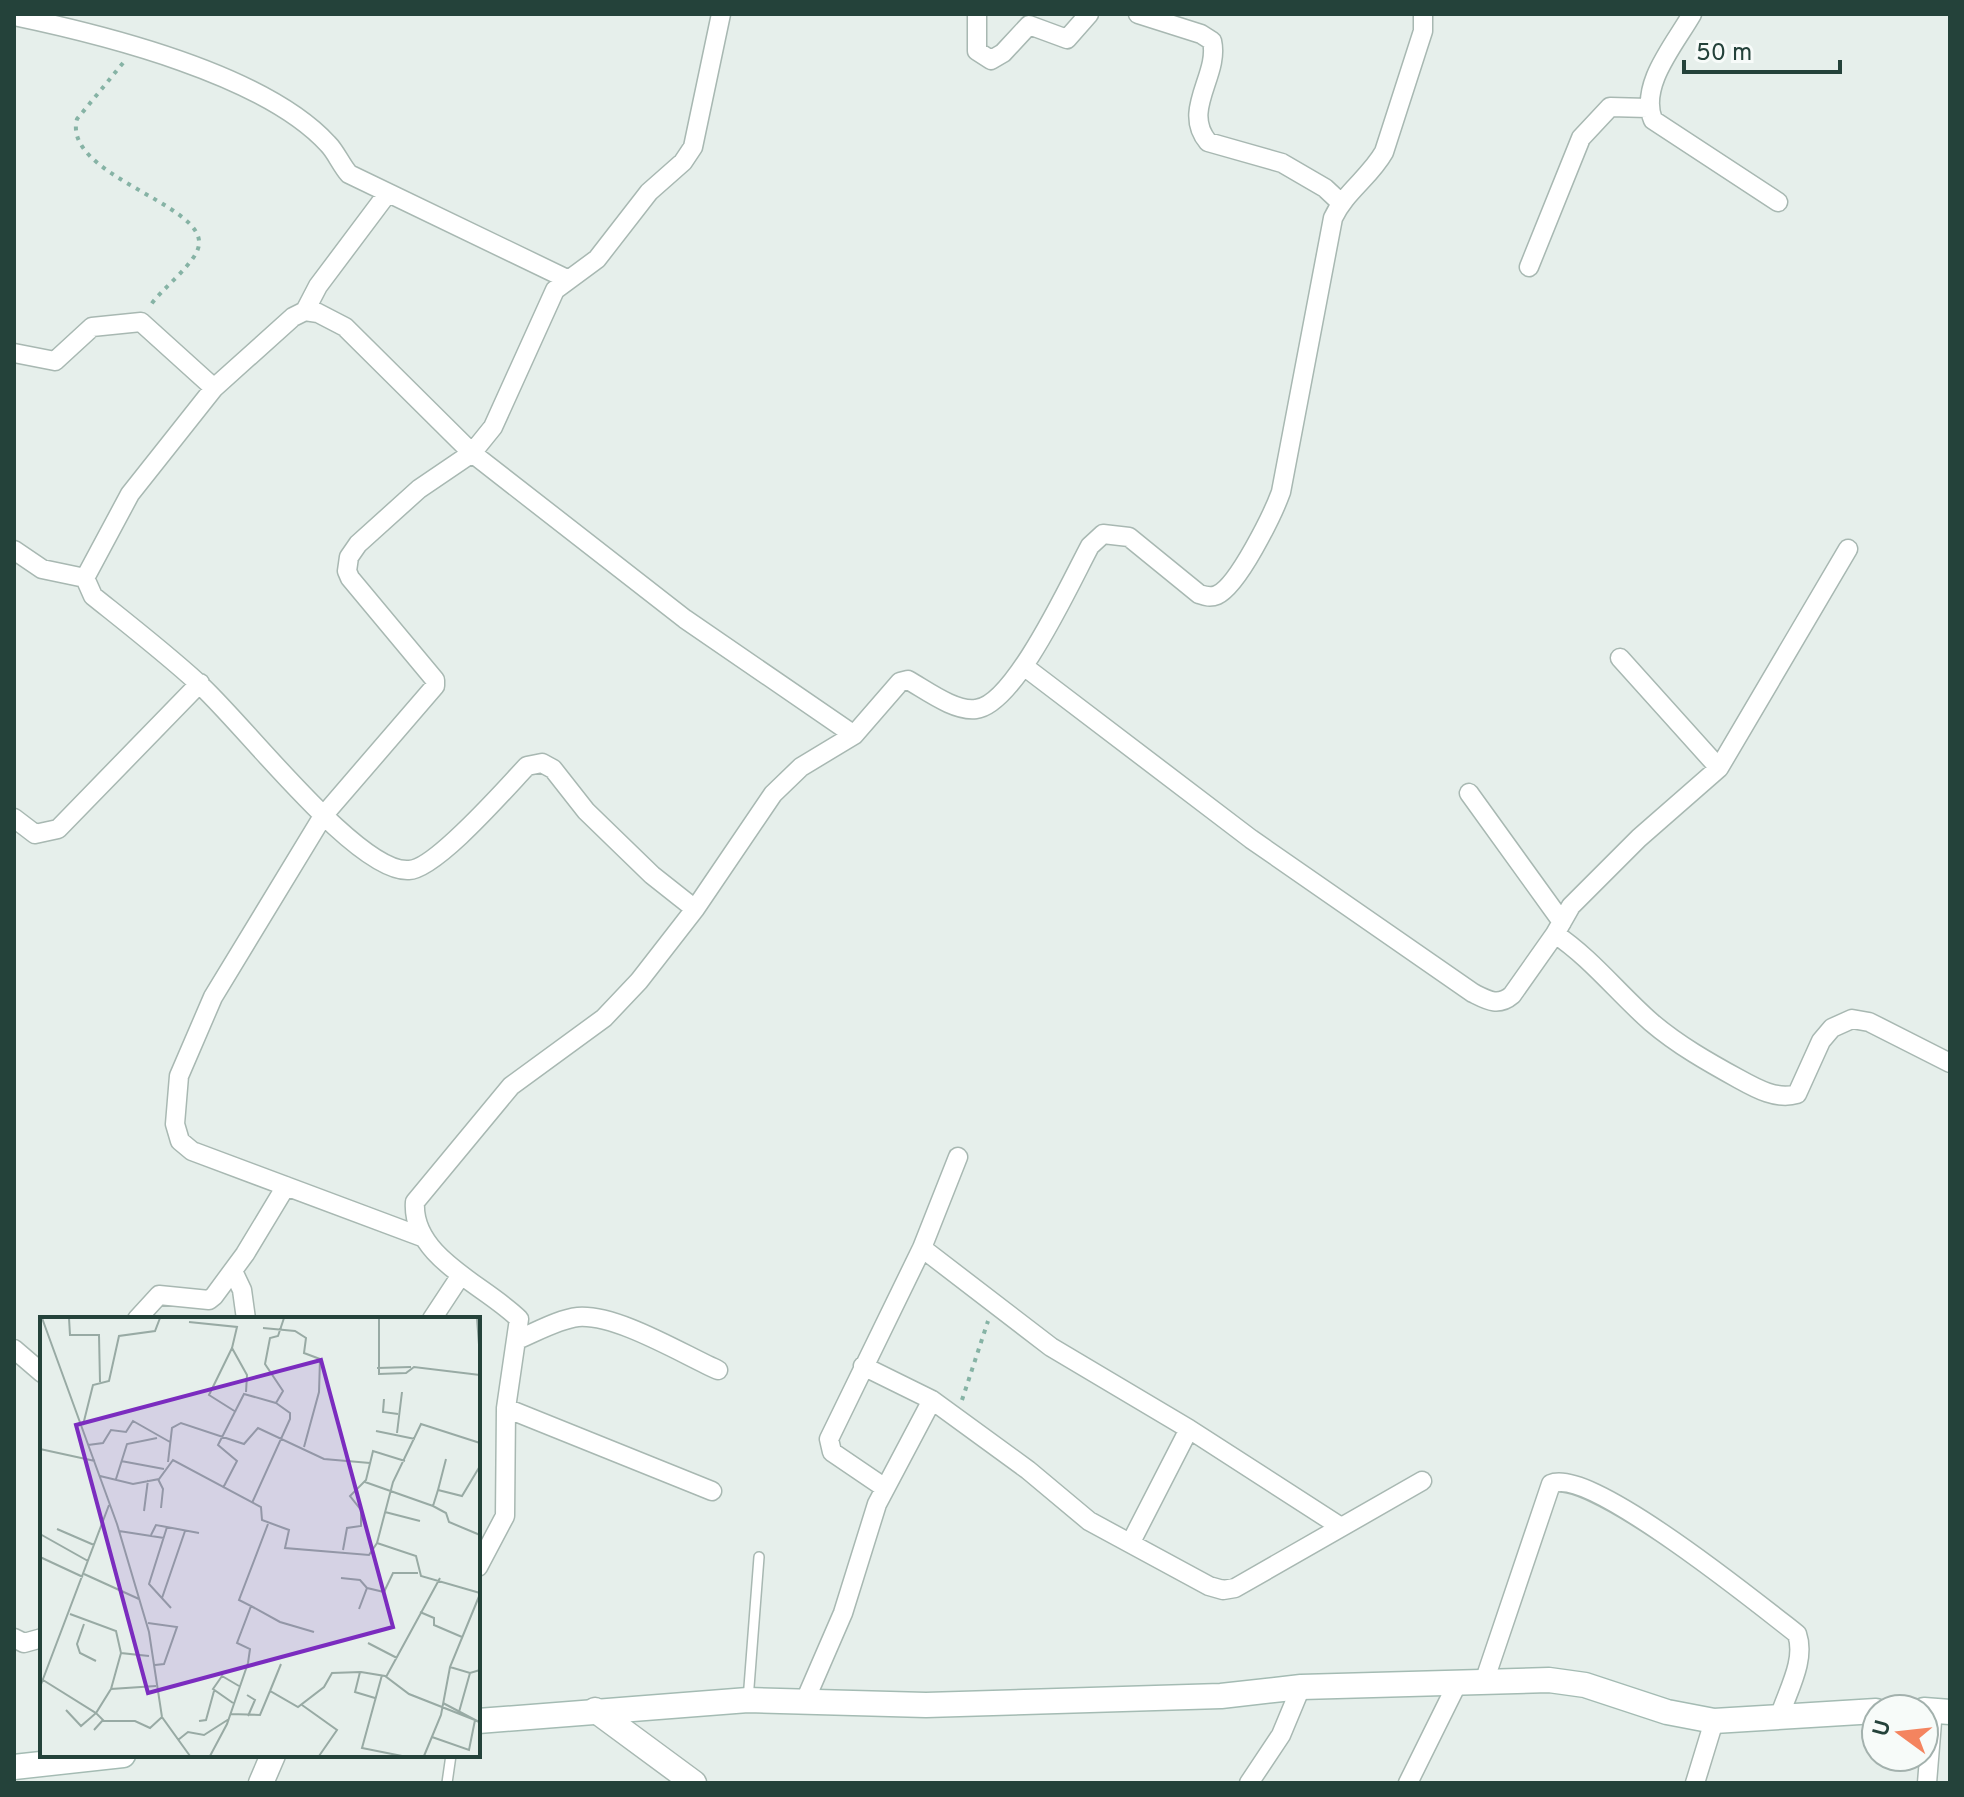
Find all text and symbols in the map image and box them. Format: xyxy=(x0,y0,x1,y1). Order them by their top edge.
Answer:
scale bar xyxy=(1684,24,1840,74)
text: 50 m xyxy=(1696,39,1752,69)
inset map xyxy=(40,1317,480,1757)
north arrow xyxy=(1860,1693,1940,1773)
text: U xyxy=(1868,1717,1898,1740)

